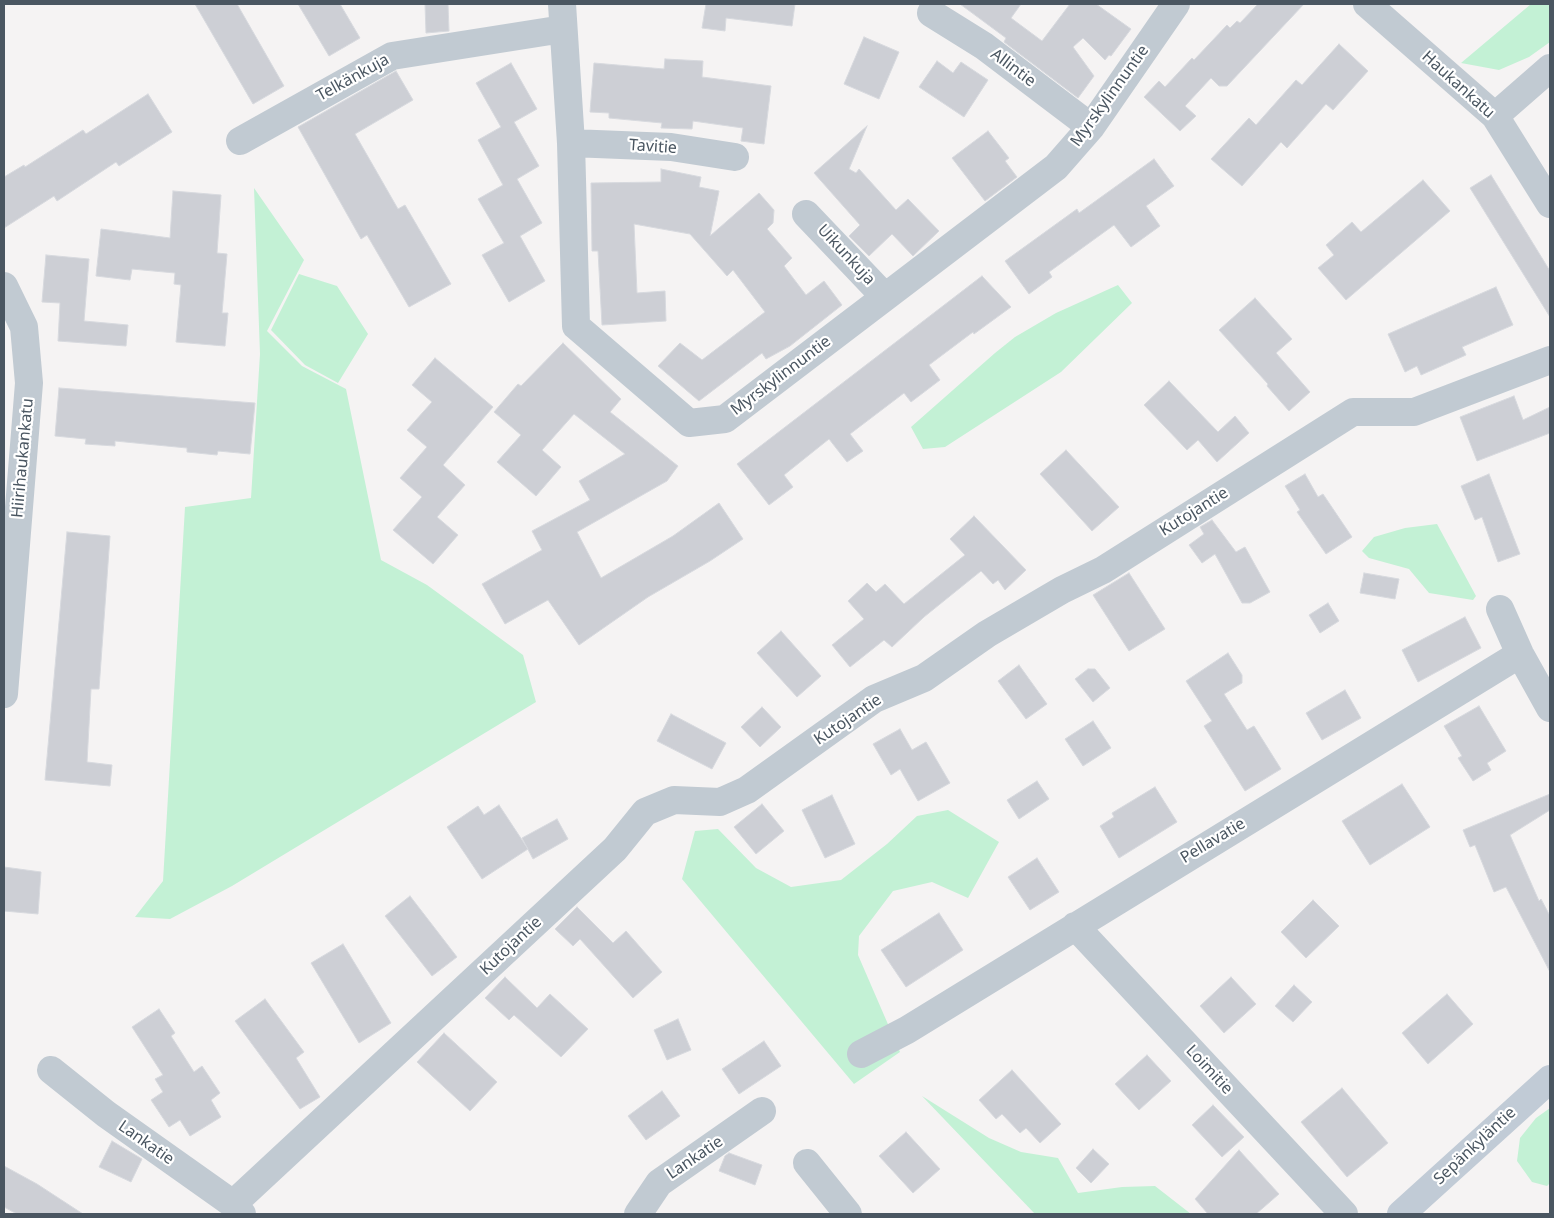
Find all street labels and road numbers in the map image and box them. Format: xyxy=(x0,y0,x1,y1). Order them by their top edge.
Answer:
street label: Myrskylinnuntie xyxy=(1067,42,1153,150)
street label: Allintie xyxy=(987,45,1039,91)
street label: Haukankatu xyxy=(1418,47,1498,123)
street label: Telkänkuja xyxy=(313,50,393,106)
street label: Tavitie xyxy=(629,136,677,158)
street label: Uikunkuja xyxy=(813,221,879,289)
street label: Myrskylinnuntie xyxy=(727,332,835,420)
street label: Hiirihaukankatu xyxy=(8,397,38,519)
street label: Kutojantie xyxy=(1156,483,1232,541)
street label: Kutojantie xyxy=(811,690,885,750)
street label: Pellavatie xyxy=(1177,814,1249,868)
street label: Kutojantie xyxy=(476,913,546,979)
street label: Loimitie xyxy=(1181,1041,1237,1099)
street label: Sepänkyläntie xyxy=(1430,1103,1520,1189)
street label: Lankatie xyxy=(114,1117,178,1169)
street label: Lankatie xyxy=(663,1132,727,1184)

